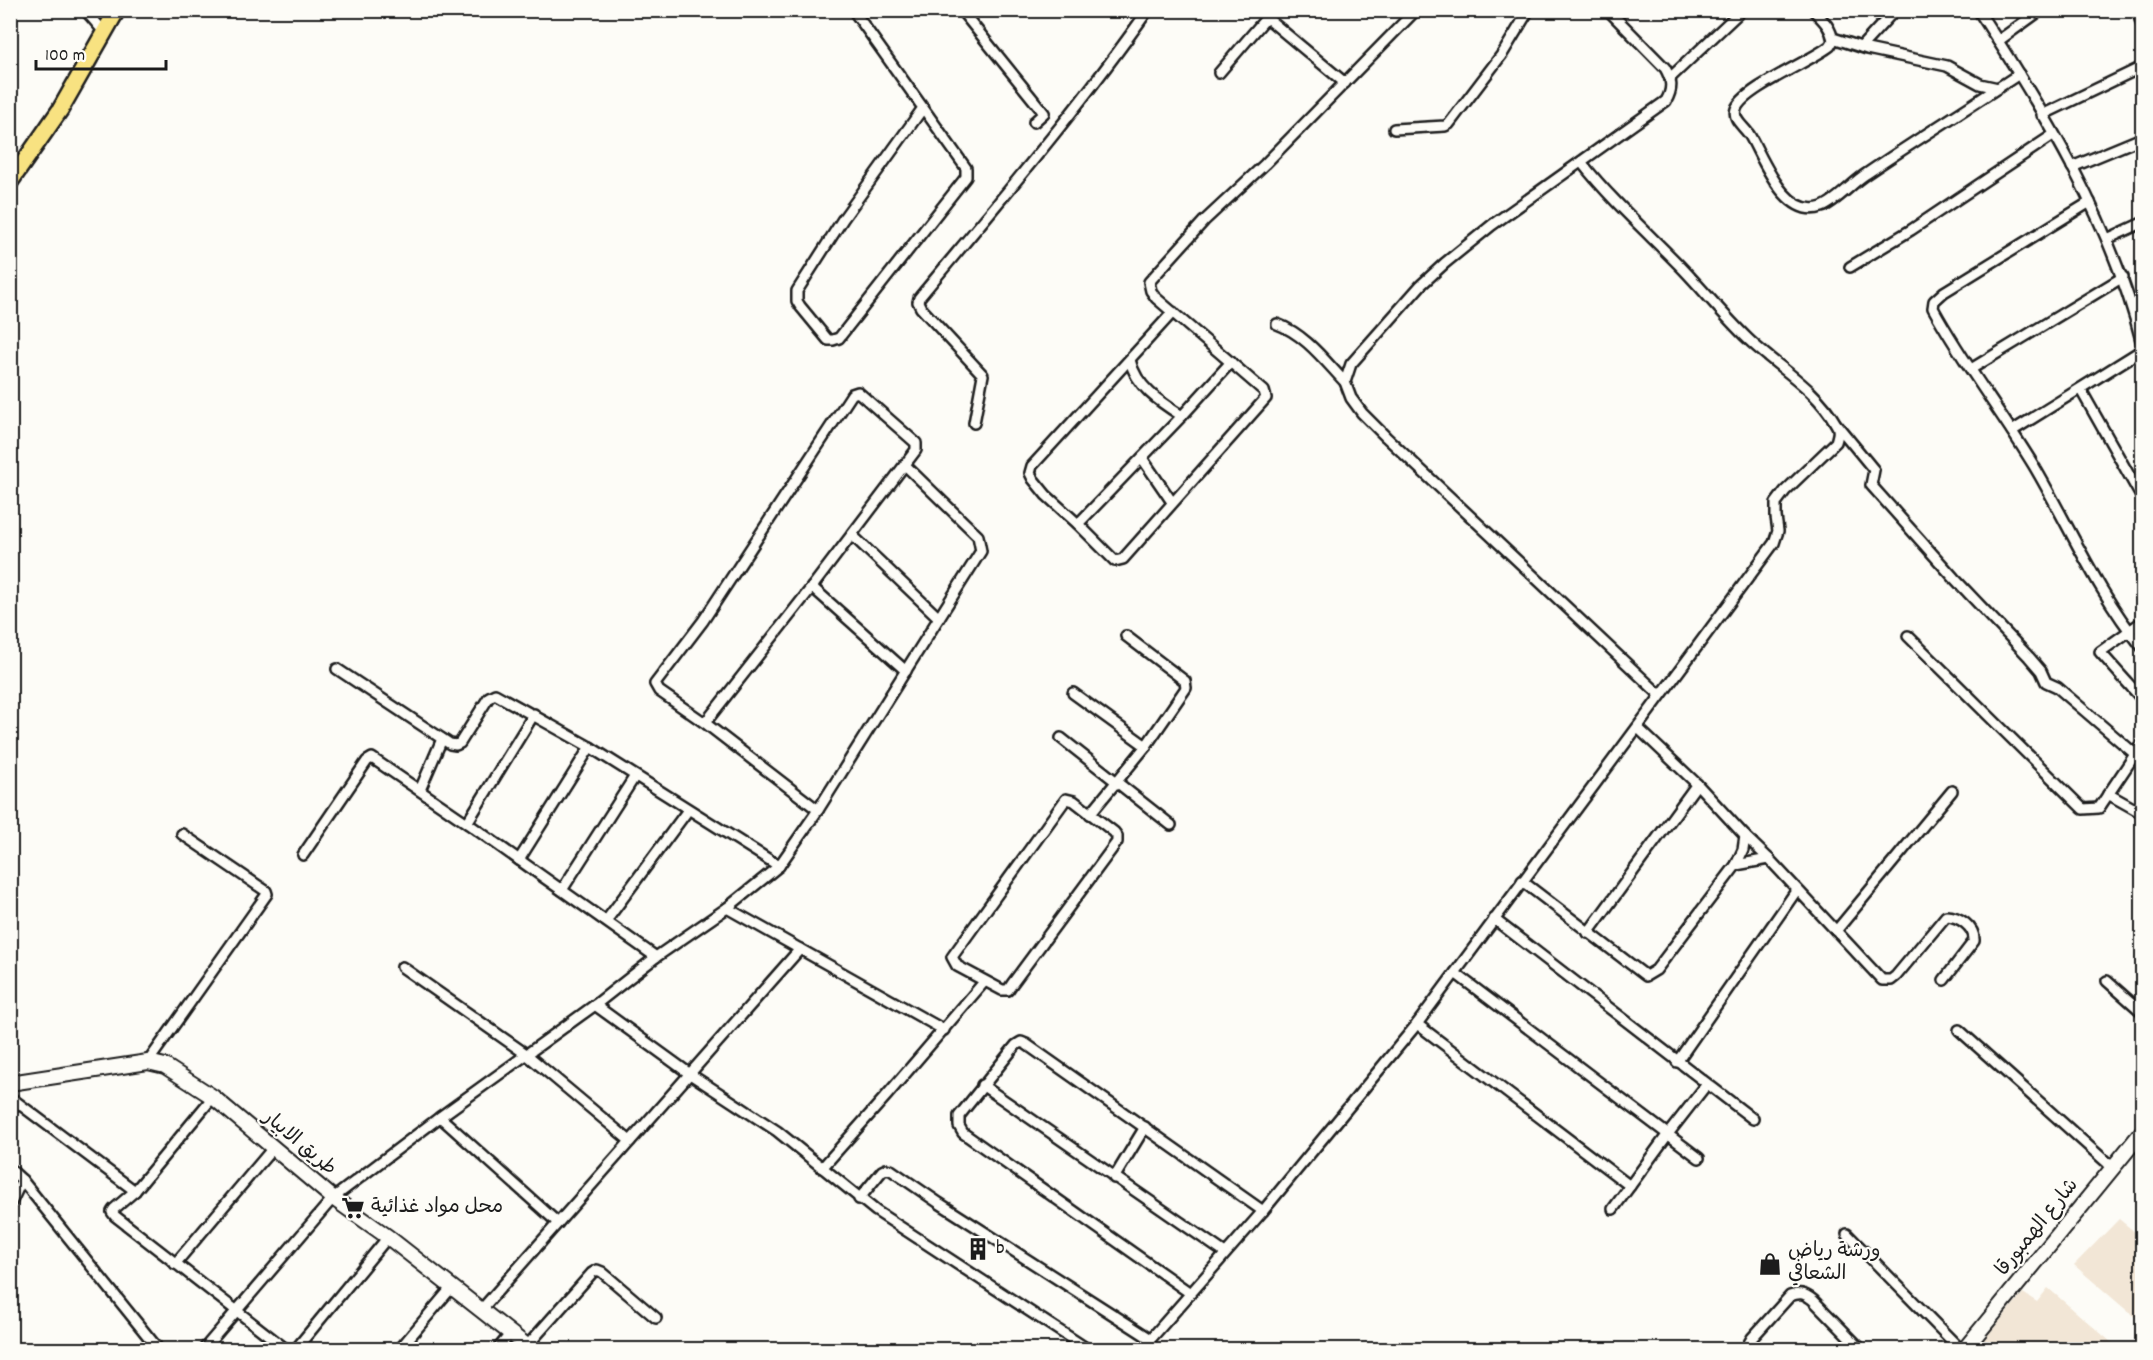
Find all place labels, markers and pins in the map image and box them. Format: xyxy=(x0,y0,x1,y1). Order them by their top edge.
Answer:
place label: محل مواد غذائية xyxy=(371,1194,503,1222)
supermarket icon: محل مواد غذائية xyxy=(340,1195,366,1221)
place label: b xyxy=(996,1235,1005,1263)
building icon: b xyxy=(965,1236,991,1262)
place label: ورشة رياض الشعافي xyxy=(1788,1238,1880,1289)
shop icon: ورشة رياض الشعافي xyxy=(1757,1251,1783,1277)

